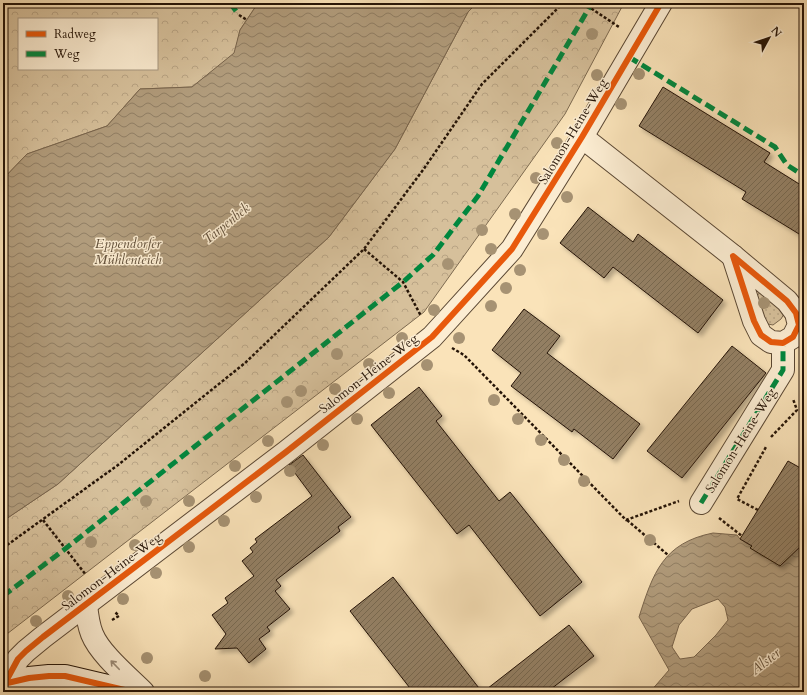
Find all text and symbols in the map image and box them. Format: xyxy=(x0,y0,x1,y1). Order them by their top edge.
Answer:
legend xyxy=(18,18,158,70)
north arrow xyxy=(749,18,789,58)
text: N xyxy=(767,23,785,41)
text: Radweg xyxy=(54,26,96,42)
text: Weg xyxy=(53,46,80,62)
street label: Salomon-Heine-Weg xyxy=(534,75,612,188)
water label: Tarpenbek xyxy=(199,198,254,248)
water label: Eppendorfer Mühlenteich xyxy=(94,234,162,269)
street label: Salomon-Heine-Weg xyxy=(316,329,422,418)
street label: Salomon-Heine-Weg xyxy=(701,384,781,496)
street label: Salomon-Heine-Weg xyxy=(58,528,166,615)
water label: Alster xyxy=(746,643,785,680)
one-way arrow xyxy=(110,660,120,670)

